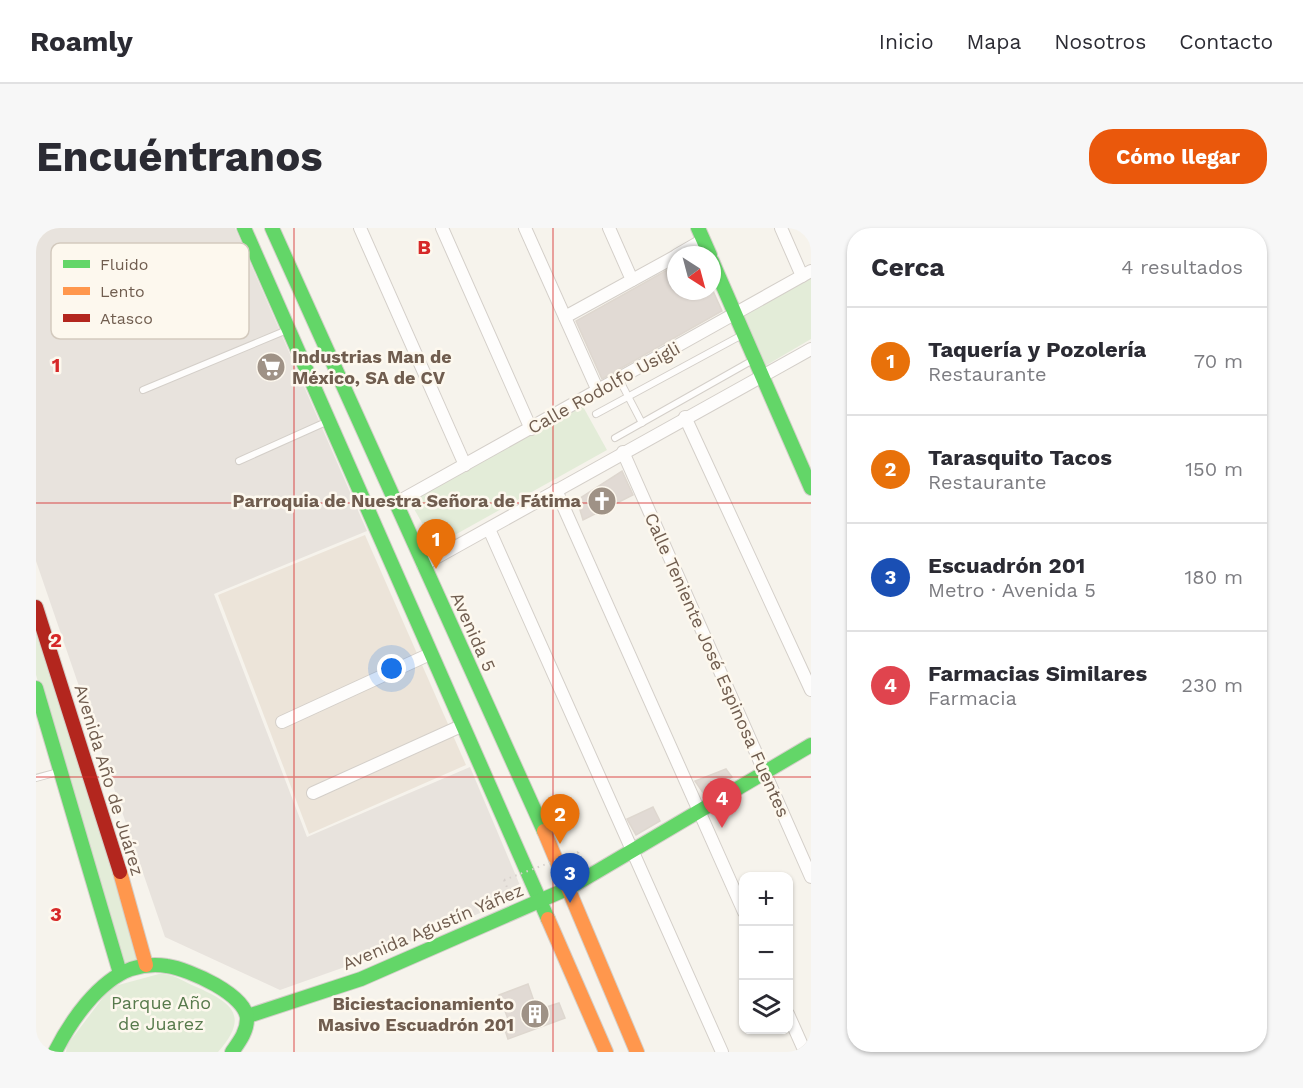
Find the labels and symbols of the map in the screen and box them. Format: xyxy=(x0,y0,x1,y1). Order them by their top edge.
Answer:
text: B xyxy=(417,235,431,259)
legend xyxy=(51,243,249,339)
north arrow xyxy=(667,246,721,300)
text: Fluido xyxy=(100,255,148,274)
text: Lento xyxy=(100,282,145,301)
text: Atasco xyxy=(100,309,153,328)
street label: Calle Rodolfo Usigli xyxy=(524,337,683,438)
place label: Industrias Man de México, SA de CV xyxy=(292,346,452,388)
supermarket icon: Industrias Man de México, SA de CV xyxy=(255,351,287,383)
text: 1 xyxy=(52,353,60,377)
church icon: Parroquia de Nuestra Señora de Fátima xyxy=(586,485,618,517)
place label: Parroquia de Nuestra Señora de Fátima xyxy=(233,490,582,511)
street label: Calle Teniente José Espinosa Fuentes xyxy=(641,509,794,820)
pin: 1 xyxy=(416,520,456,569)
street label: Avenida 5 xyxy=(447,589,500,675)
text: 2 xyxy=(50,628,62,652)
your location xyxy=(377,654,406,683)
street label: Avenida Año de Juárez xyxy=(70,682,149,878)
pin: 4 xyxy=(702,778,742,828)
pin: 2 xyxy=(540,794,580,844)
pin: 3 xyxy=(550,854,590,903)
street label: Avenida Agustín Yáñez xyxy=(339,879,526,974)
text: 3 xyxy=(50,902,62,926)
park label: Parque Año de Juarez xyxy=(111,992,211,1034)
place label: Biciestacionamiento Masivo Escuadrón 201 xyxy=(318,993,514,1035)
building icon: Biciestacionamiento Masivo Escuadrón 201 xyxy=(519,998,551,1030)

